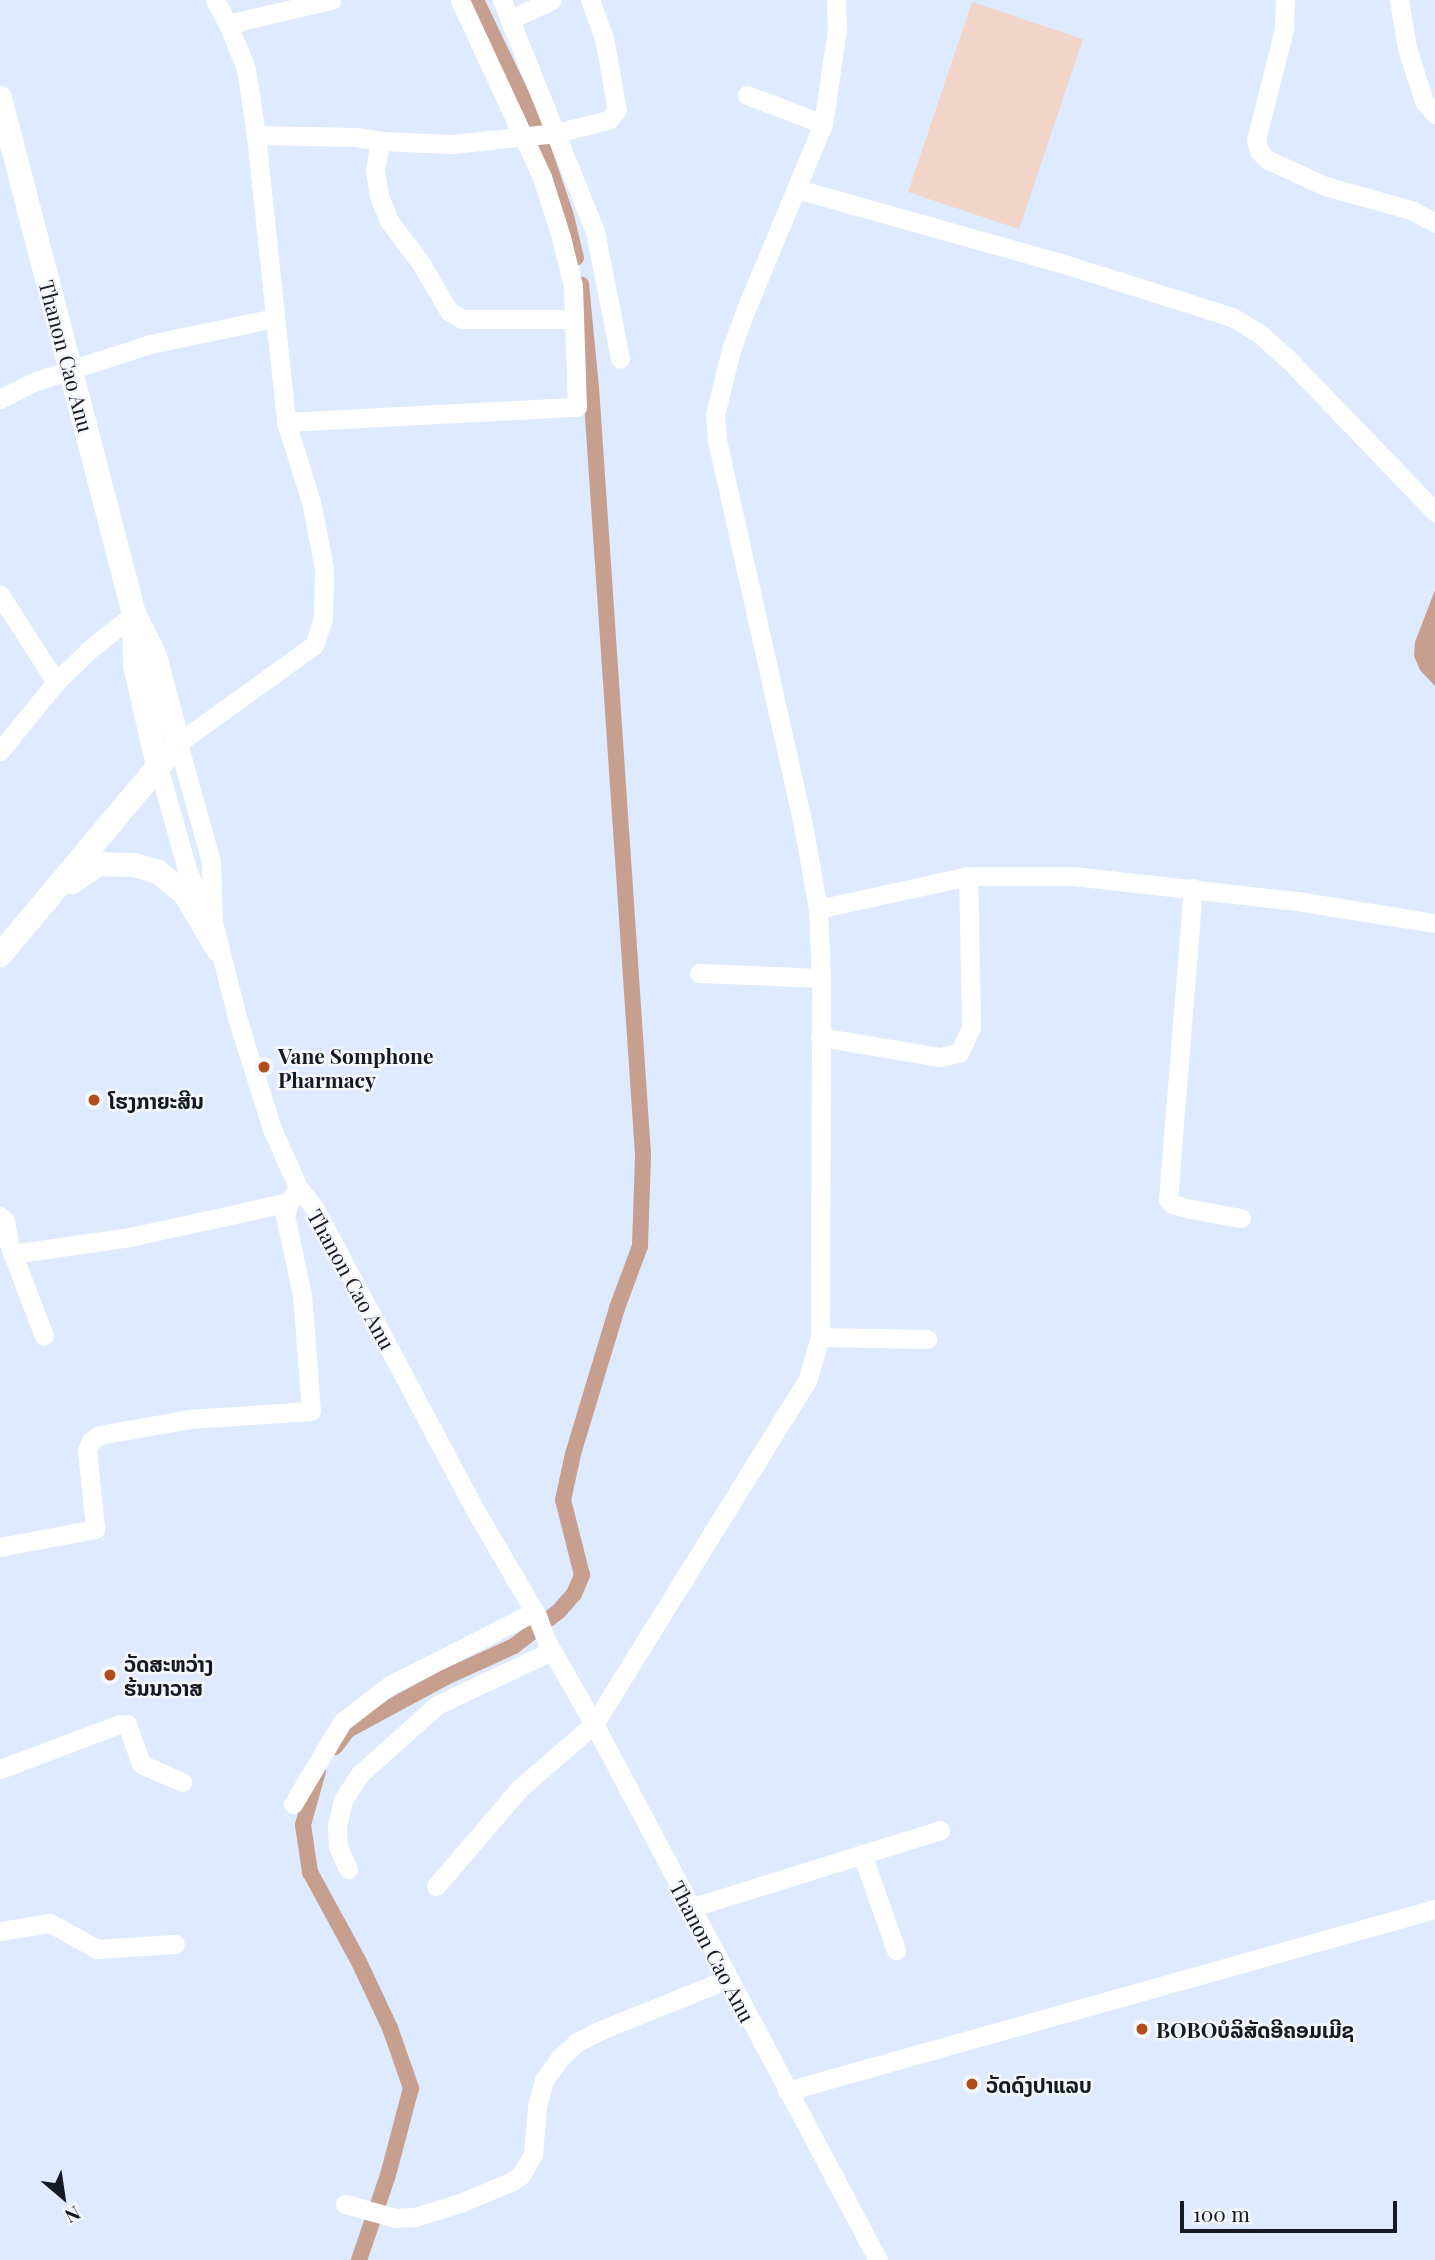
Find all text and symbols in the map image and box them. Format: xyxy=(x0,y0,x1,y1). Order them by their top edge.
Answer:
street label: Thanon Cao Anu xyxy=(34,277,100,435)
place label: Vane Somphone Pharmacy xyxy=(278,1042,434,1092)
marker: Vane Somphone Pharmacy xyxy=(256,1059,272,1075)
place label: ໂຮງກາຍະສີນ xyxy=(108,1087,204,1113)
marker: ໂຮງກາຍະສີນ xyxy=(86,1092,102,1108)
street label: Thanon Cao Anu xyxy=(303,1204,401,1354)
place label: ວັດສະຫວ່າງ ຮ້ນນາວາສ xyxy=(124,1650,213,1700)
marker: ວັດສະຫວ່າງ ຮ້ນນາວາສ xyxy=(102,1667,118,1683)
street label: Thanon Cao Anu xyxy=(665,1876,761,2026)
place label: BOBOບໍລິສັດອີຄອມເມີຊ xyxy=(1156,2016,1354,2042)
marker: BOBOບໍລິສັດອີຄອມເມີຊ xyxy=(1134,2021,1150,2037)
place label: ວັດດົງປາແລບ xyxy=(986,2071,1092,2097)
marker: ວັດດົງປາແລບ xyxy=(964,2076,980,2092)
north arrow xyxy=(28,2162,98,2232)
scale bar xyxy=(1183,2186,1400,2230)
text: 100 m xyxy=(1193,2199,1250,2227)
text: N xyxy=(61,2201,85,2230)

